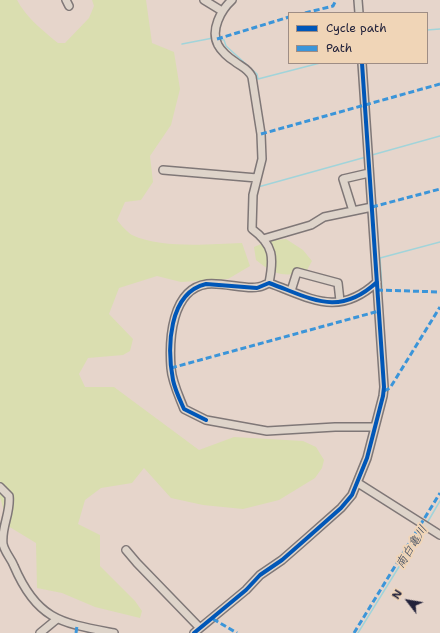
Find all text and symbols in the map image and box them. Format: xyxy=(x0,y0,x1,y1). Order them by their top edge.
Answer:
legend xyxy=(288,12,428,64)
text: Cycle path xyxy=(326,20,387,36)
text: Path xyxy=(326,40,352,56)
water label: 南白亀川 xyxy=(393,523,431,571)
north arrow xyxy=(388,581,428,621)
text: N xyxy=(389,587,406,602)

